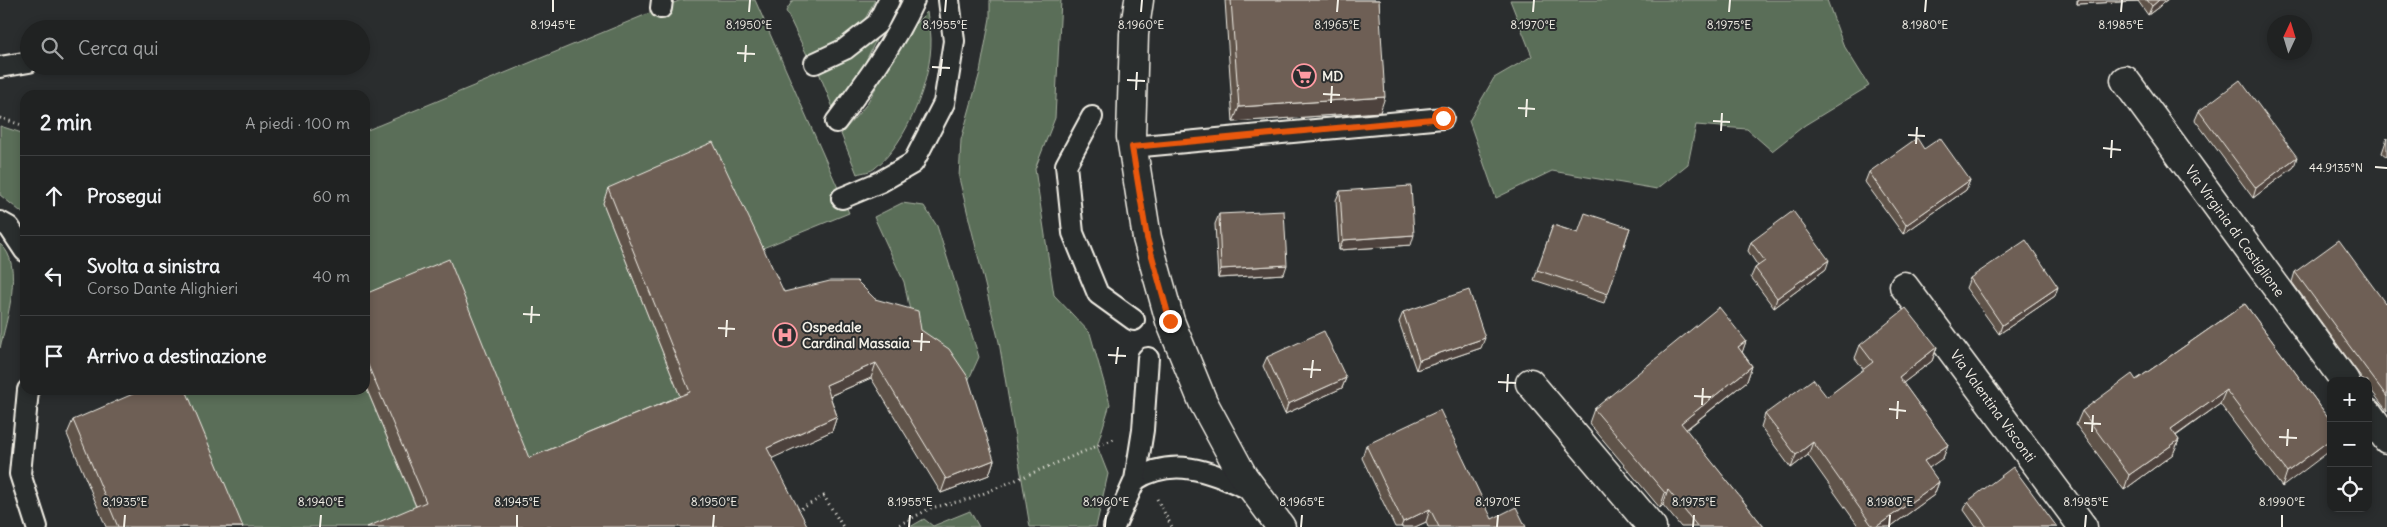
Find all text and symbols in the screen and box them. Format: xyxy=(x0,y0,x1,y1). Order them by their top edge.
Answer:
north arrow xyxy=(2267,15,2312,60)
text: 8.1945°E xyxy=(530,17,576,32)
text: 8.1950°E xyxy=(726,17,772,32)
text: 8.1955°E xyxy=(922,17,968,32)
text: 8.1960°E xyxy=(1118,17,1164,32)
text: 8.1965°E xyxy=(1314,17,1360,32)
text: 8.1970°E xyxy=(1510,17,1556,32)
text: 8.1975°E xyxy=(1707,17,1751,32)
text: 8.1980°E xyxy=(1902,17,1948,32)
text: 8.1985°E xyxy=(2098,17,2144,32)
search box xyxy=(20,20,370,75)
icon: search xyxy=(38,34,66,62)
text: Cerca qui xyxy=(78,36,159,60)
supermarket icon: MD xyxy=(1291,63,1317,89)
place label: MD xyxy=(1322,67,1343,85)
route start xyxy=(1432,107,1455,130)
text: 2 min xyxy=(40,109,92,136)
text: A piedi · 100 m xyxy=(245,113,350,133)
text: 44.9135°N xyxy=(2309,160,2363,175)
street label: Via Virginia di Castiglione xyxy=(2181,162,2289,300)
icon: ahead xyxy=(40,182,68,210)
text: Prosegui xyxy=(87,184,162,208)
text: 60 m xyxy=(312,186,350,206)
text: Svolta a sinistra xyxy=(87,254,220,278)
icon: left xyxy=(40,262,68,290)
text: 40 m xyxy=(312,266,350,286)
text: Corso Dante Alighieri xyxy=(87,278,238,298)
route end xyxy=(1159,310,1182,333)
place label: Ospedale Cardinal Massaia xyxy=(802,318,910,352)
hospital icon: Ospedale Cardinal Massaia xyxy=(772,322,798,348)
icon: arrive xyxy=(40,342,68,370)
text: Arrivo a destinazione xyxy=(87,344,266,368)
street label: Via Valentina Visconti xyxy=(1946,346,2040,466)
map controls xyxy=(2327,377,2372,512)
button: + xyxy=(2327,377,2372,422)
button: − xyxy=(2327,422,2372,467)
button: locate xyxy=(2327,467,2372,512)
text: 8.1935°E xyxy=(102,494,148,509)
text: 8.1940°E xyxy=(298,494,344,509)
text: 8.1945°E xyxy=(494,494,540,509)
text: 8.1950°E xyxy=(691,494,737,509)
text: 8.1955°E xyxy=(887,494,933,509)
text: 8.1960°E xyxy=(1083,494,1129,509)
text: 8.1965°E xyxy=(1279,494,1325,509)
text: 8.1970°E xyxy=(1475,494,1521,509)
text: 8.1975°E xyxy=(1672,494,1716,509)
text: 8.1980°E xyxy=(1867,494,1913,509)
text: 8.1985°E xyxy=(2063,494,2109,509)
text: 8.1990°E xyxy=(2259,494,2305,509)

